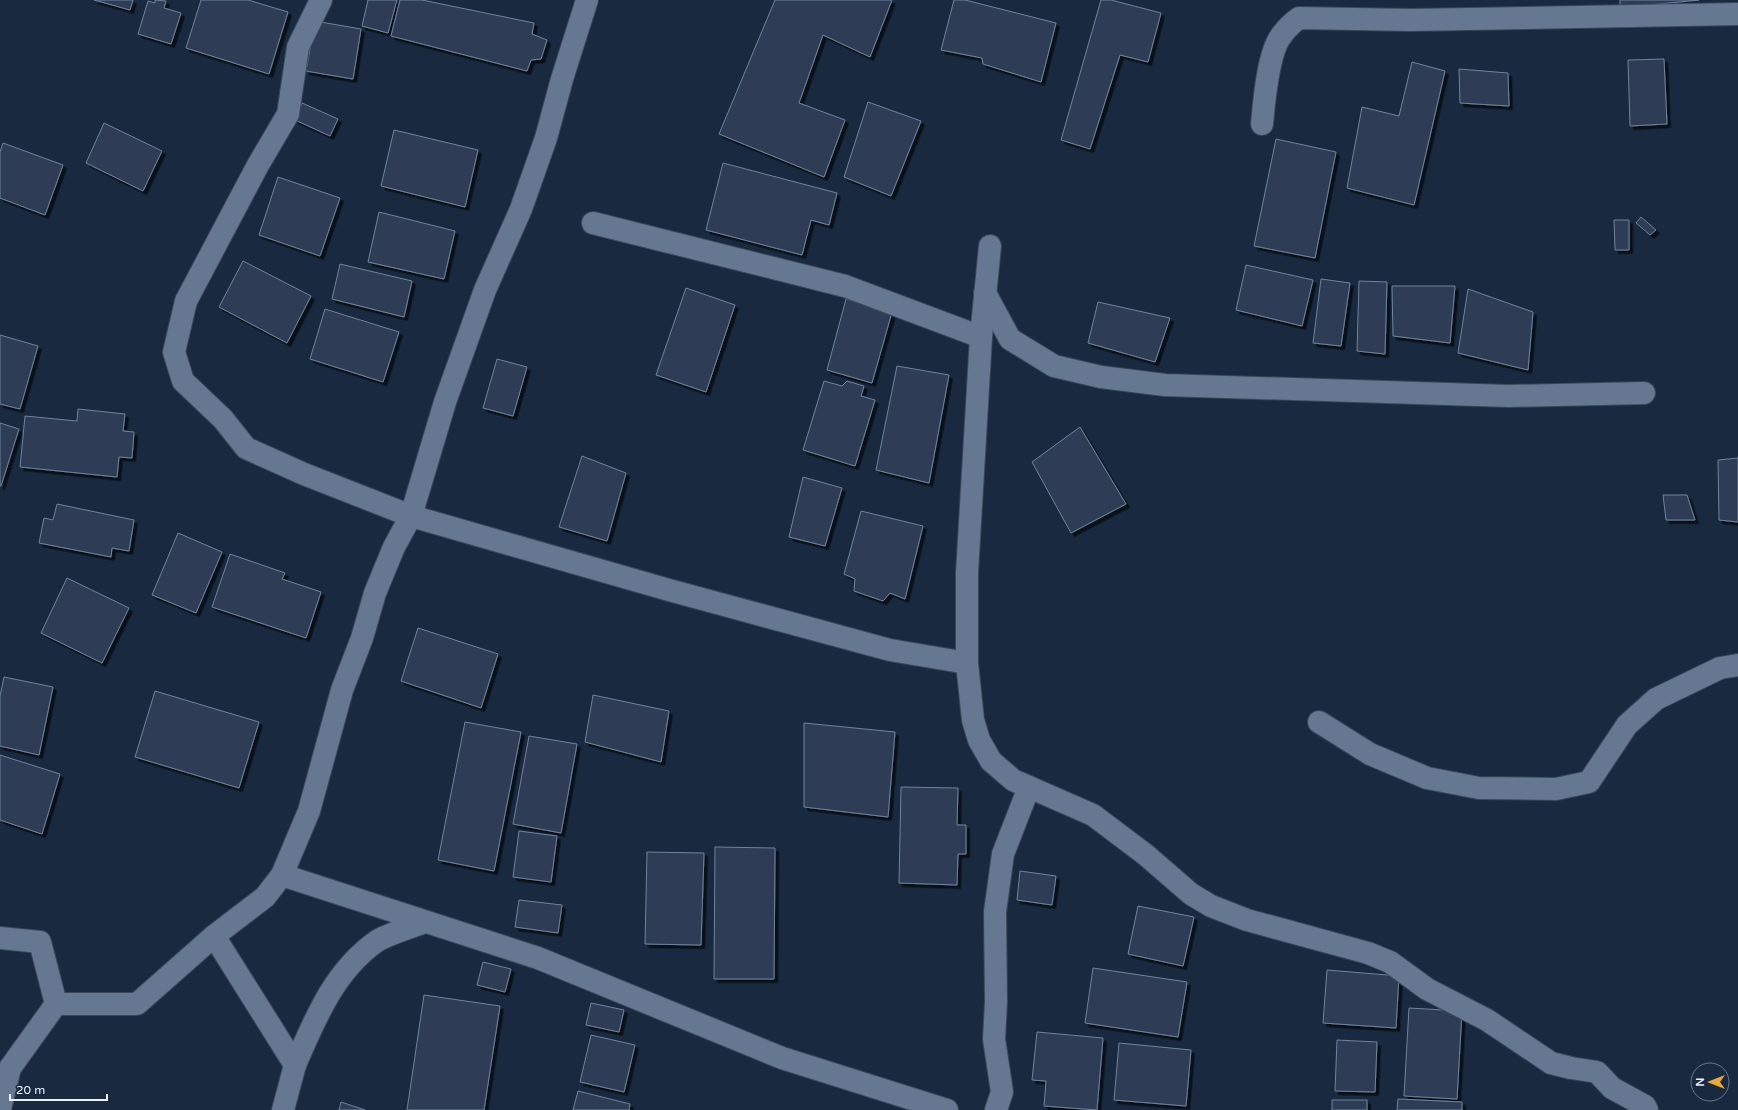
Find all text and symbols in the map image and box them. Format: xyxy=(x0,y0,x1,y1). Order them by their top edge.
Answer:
north arrow xyxy=(1690,1062,1730,1102)
scale bar xyxy=(10,1076,107,1102)
text: N xyxy=(1694,1078,1707,1086)
text: 20 m xyxy=(16,1083,45,1097)

